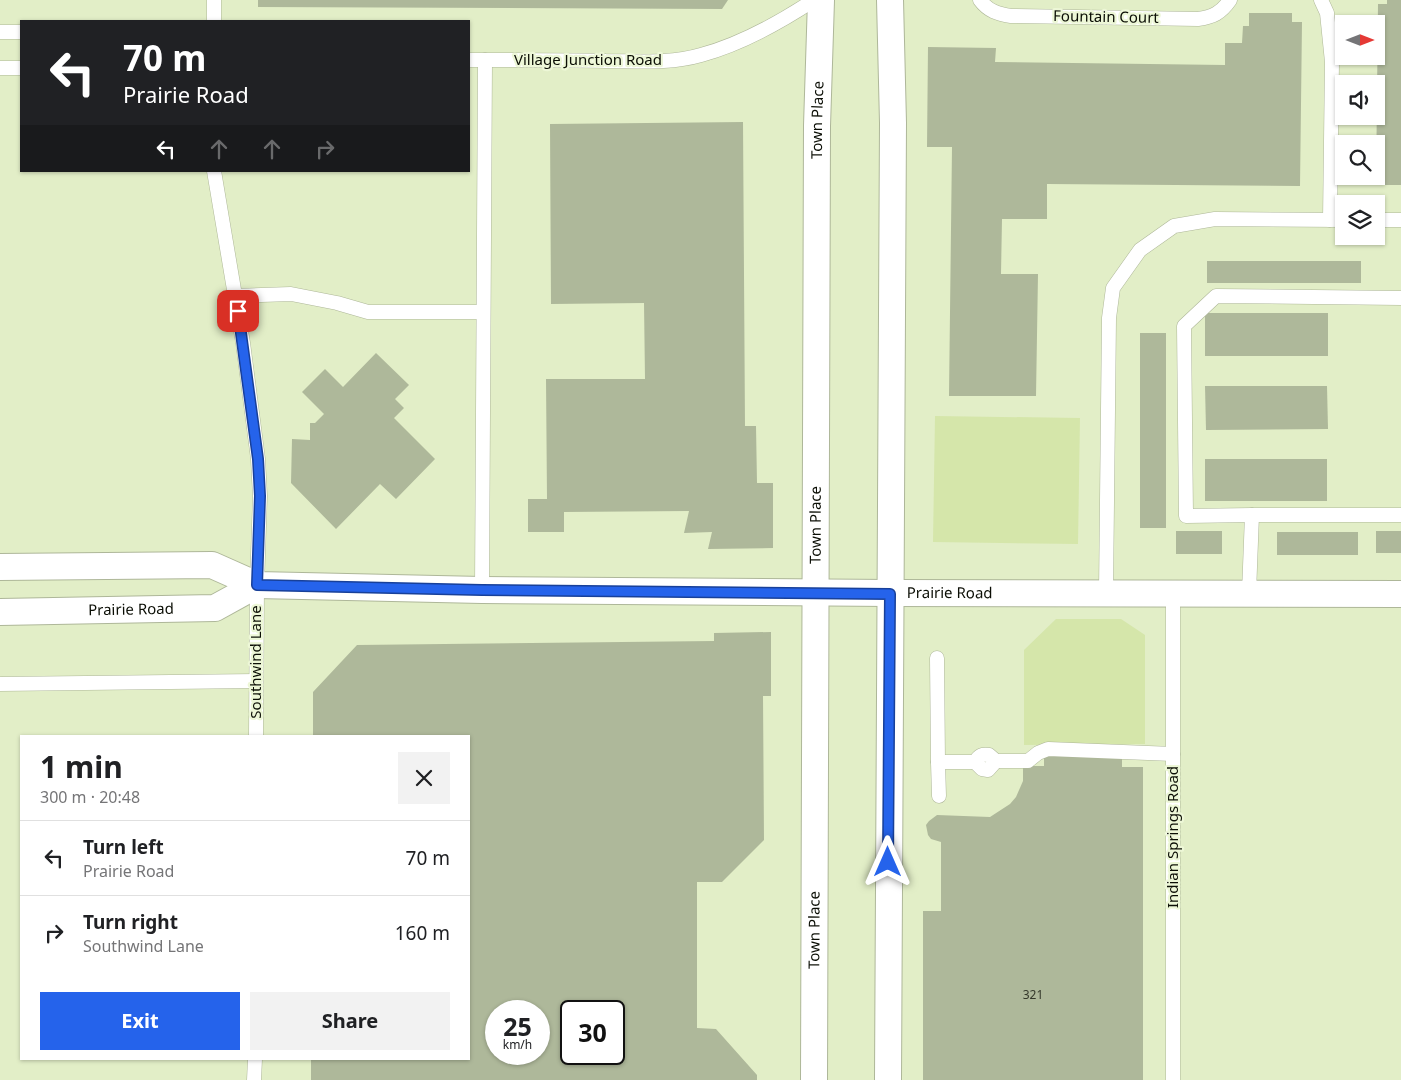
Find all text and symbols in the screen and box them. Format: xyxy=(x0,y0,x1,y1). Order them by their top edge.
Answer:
street label: Fountain Court xyxy=(1053,5,1160,27)
north arrow xyxy=(1335,15,1385,65)
map controls xyxy=(1335,15,1385,245)
text: 70 m xyxy=(123,34,206,81)
icon: left xyxy=(40,40,105,105)
street label: Village Junction Road xyxy=(514,49,662,69)
button: sound xyxy=(1335,75,1385,125)
text: Prairie Road xyxy=(123,79,249,109)
street label: Town Place xyxy=(806,81,827,159)
icon: left xyxy=(152,135,180,163)
icon: ahead xyxy=(205,135,233,163)
icon: ahead xyxy=(258,135,286,163)
icon: right xyxy=(311,135,339,163)
button: search xyxy=(1335,135,1385,185)
button: layers xyxy=(1335,195,1385,245)
pin xyxy=(217,290,259,332)
icon: arrive xyxy=(224,297,252,325)
street label: Town Place xyxy=(805,486,825,564)
street label: Prairie Road xyxy=(907,582,993,602)
street label: Prairie Road xyxy=(88,598,174,619)
street label: Southwind Lane xyxy=(245,605,265,719)
text: 1 min xyxy=(40,746,123,787)
button: close xyxy=(398,752,450,804)
street label: Indian Springs Road xyxy=(1162,766,1182,908)
text: 300 m · 20:48 xyxy=(40,786,140,808)
text: Turn left xyxy=(83,834,164,860)
position arrow xyxy=(861,835,913,887)
icon: left xyxy=(40,844,68,872)
text: 70 m xyxy=(406,845,450,871)
text: Prairie Road xyxy=(83,860,174,882)
street label: Town Place xyxy=(803,891,824,969)
text: Turn right xyxy=(83,909,178,935)
icon: right xyxy=(40,919,68,947)
text: 160 m xyxy=(395,920,450,946)
text: Southwind Lane xyxy=(83,935,204,957)
house number: 321 xyxy=(1023,986,1043,1003)
button: Exit xyxy=(40,992,240,1050)
button: Share xyxy=(250,992,450,1050)
speed limit sign: 30 xyxy=(560,1000,625,1065)
text: 25 xyxy=(503,1009,532,1043)
text: km/h xyxy=(503,1036,532,1053)

